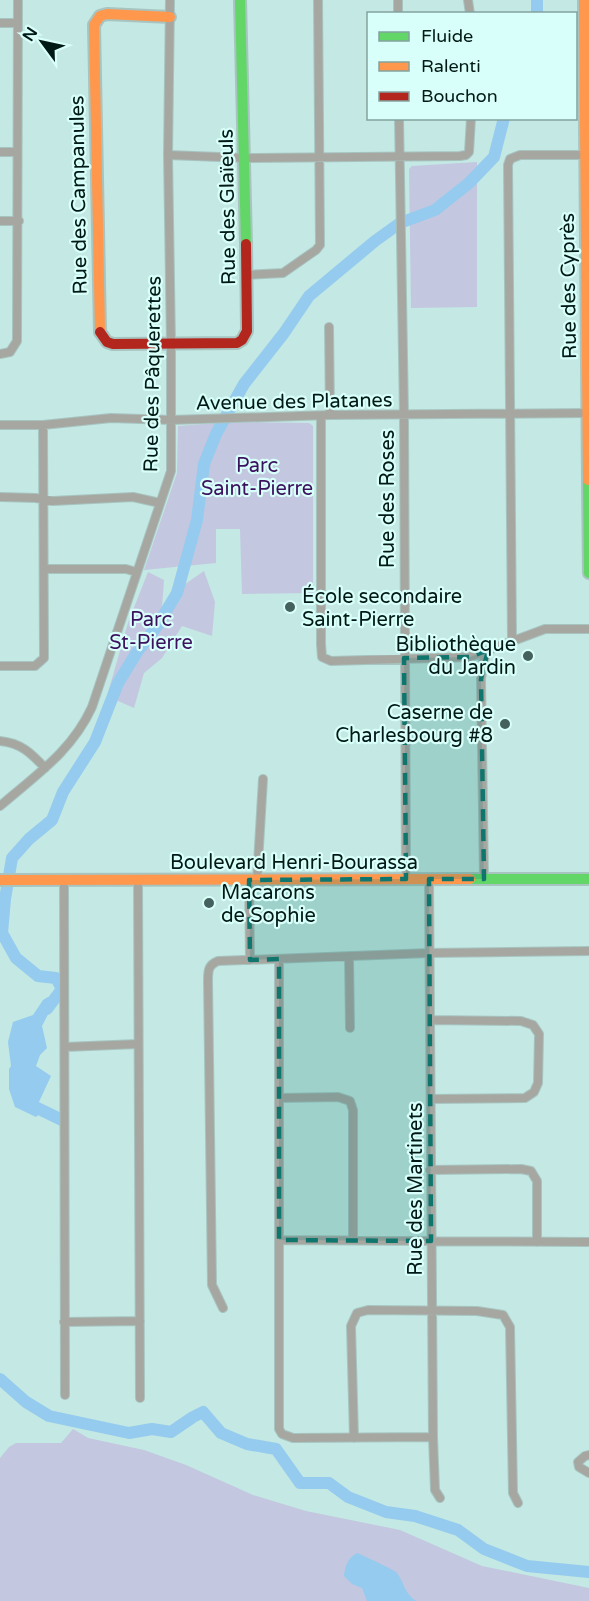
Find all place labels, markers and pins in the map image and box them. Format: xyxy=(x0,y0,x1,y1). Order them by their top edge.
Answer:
place label: École secondaire Saint-Pierre xyxy=(302,584,462,632)
marker: École secondaire Saint-Pierre xyxy=(283,600,297,614)
place label: Bibliothèque du Jardin xyxy=(395,633,516,680)
marker: Bibliothèque du Jardin xyxy=(521,649,535,663)
place label: Caserne de Charlesbourg #8 xyxy=(335,701,493,748)
marker: Caserne de Charlesbourg #8 xyxy=(498,717,512,731)
place label: Macarons de Sophie xyxy=(221,881,316,928)
marker: Macarons de Sophie xyxy=(202,896,216,910)

